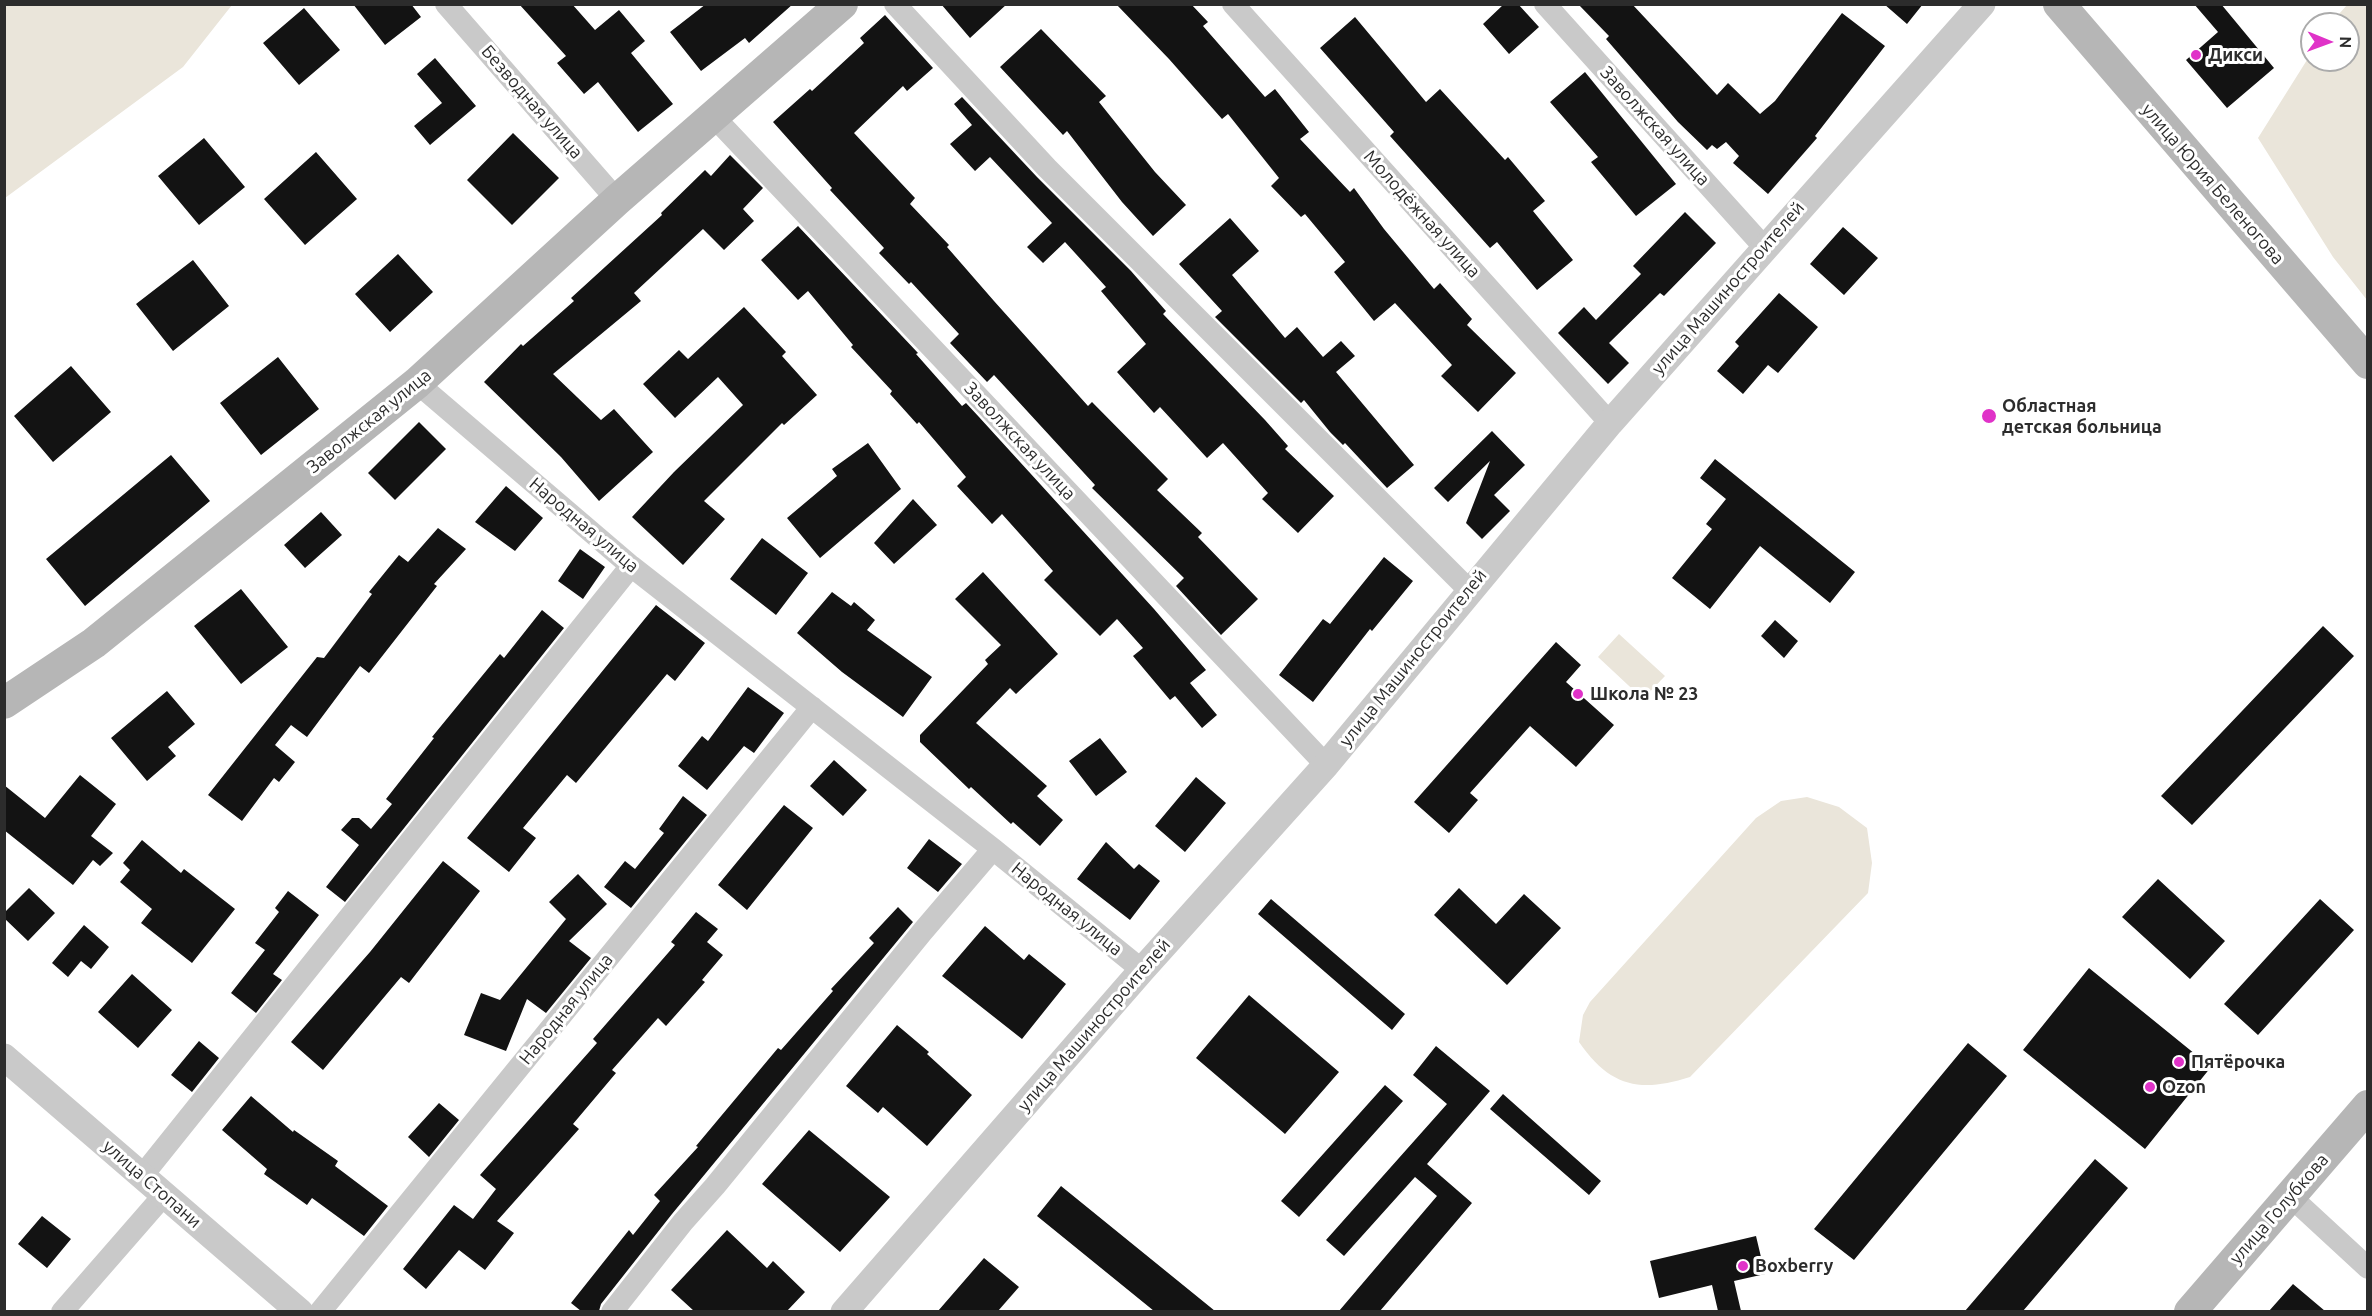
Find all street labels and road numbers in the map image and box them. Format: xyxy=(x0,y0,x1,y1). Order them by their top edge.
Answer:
street label: Безводная улица xyxy=(477,41,587,163)
street label: Заволжская улица xyxy=(1596,62,1714,190)
street label: улица Юрия Беленогова xyxy=(2137,99,2289,269)
street label: Молодёжная улица xyxy=(1359,146,1485,282)
street label: улица Машиностроителей xyxy=(1647,197,1809,379)
street label: Заволжская улица xyxy=(303,364,435,478)
street label: Заволжская улица xyxy=(960,378,1080,504)
street label: Народная улица xyxy=(525,473,643,577)
street label: улица Машиностроителей xyxy=(1335,565,1491,751)
street label: Народная улица xyxy=(1007,858,1127,960)
street label: улица Машиностроителей xyxy=(1013,934,1175,1116)
street label: Народная улица xyxy=(515,949,617,1069)
street label: улица Стопани xyxy=(98,1135,206,1233)
street label: улица Голубкова xyxy=(2225,1149,2333,1269)

